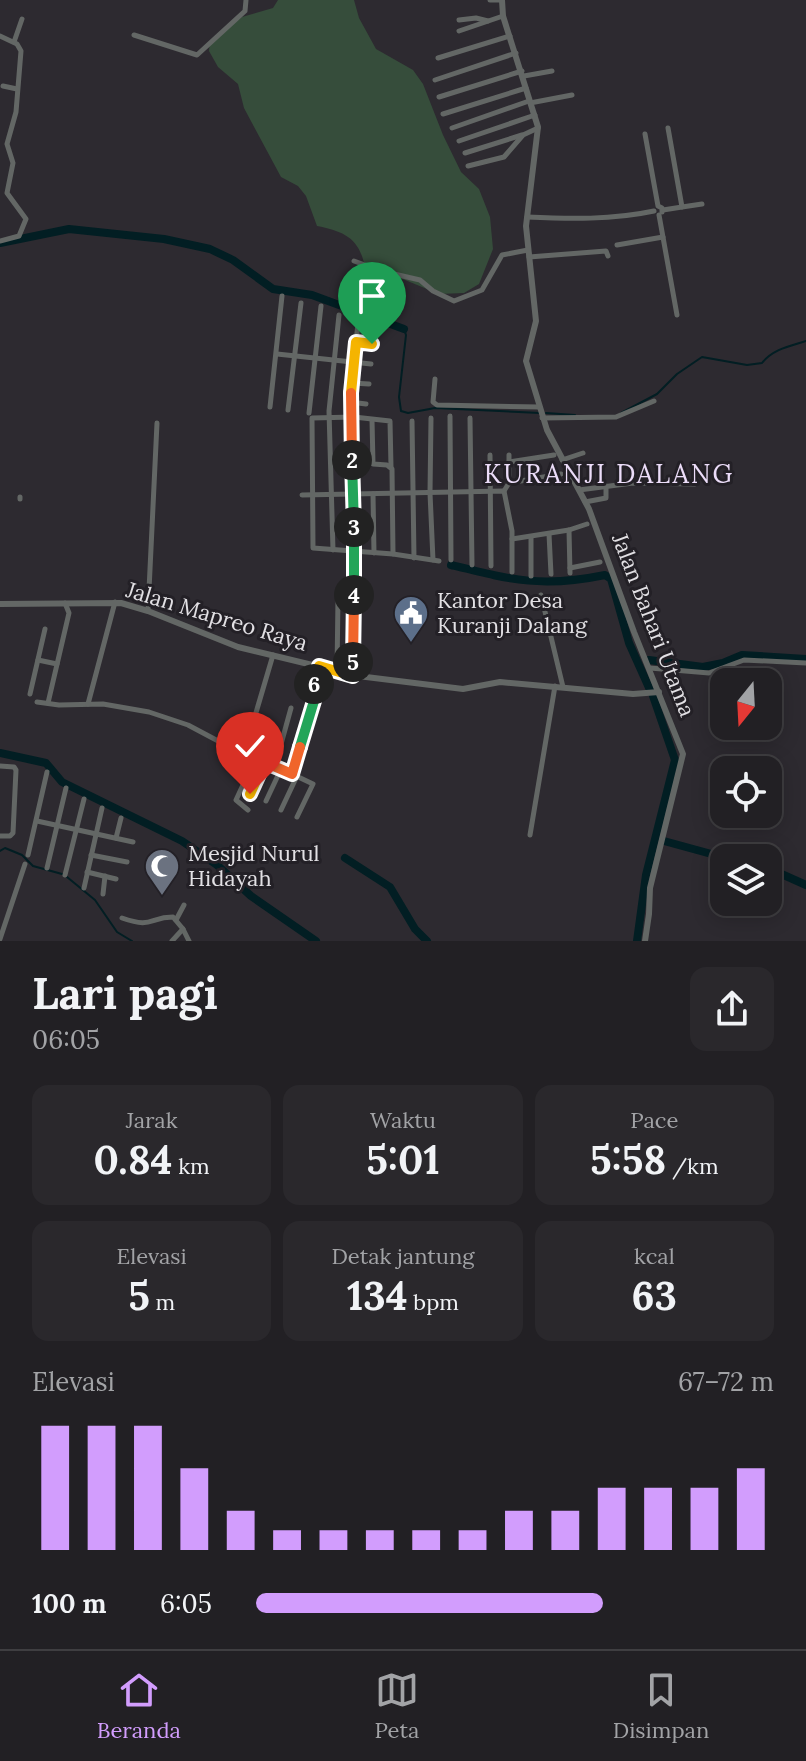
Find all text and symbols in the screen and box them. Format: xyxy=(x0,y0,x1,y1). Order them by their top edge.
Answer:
pin xyxy=(338,262,406,344)
icon: arrive xyxy=(350,274,394,318)
pin: 2 xyxy=(332,440,372,480)
text: 2 xyxy=(346,446,358,474)
district label: KURANJI DALANG xyxy=(484,457,734,490)
pin: 3 xyxy=(334,507,374,547)
text: 3 xyxy=(348,513,360,541)
street label: Jalan Bahari Utama xyxy=(606,528,702,721)
street label: Jalan Mapreo Raya xyxy=(122,575,311,657)
pin: 4 xyxy=(334,575,374,615)
text: 4 xyxy=(348,581,360,609)
place label: Kantor Desa Kuranji Dalang xyxy=(437,586,588,639)
public building icon: Kantor Desa Kuranji Dalang xyxy=(392,594,430,644)
pin: 5 xyxy=(333,642,373,682)
text: 5 xyxy=(347,648,359,676)
pin: 6 xyxy=(294,664,334,704)
north arrow xyxy=(710,668,782,740)
map controls xyxy=(710,668,782,916)
text: 6 xyxy=(308,670,320,698)
pin xyxy=(216,712,284,794)
icon: check xyxy=(228,724,272,768)
button: locate xyxy=(710,756,782,828)
place label: Mesjid Nurul Hidayah xyxy=(188,839,320,892)
button: layers xyxy=(710,844,782,916)
mosque icon: Mesjid Nurul Hidayah xyxy=(143,847,181,897)
text: Lari pagi xyxy=(32,965,218,1021)
button: share xyxy=(690,967,774,1051)
text: 06:05 xyxy=(32,1023,100,1056)
text: Jarak xyxy=(126,1106,178,1134)
text: Waktu xyxy=(370,1106,436,1134)
text: Pace xyxy=(630,1106,678,1134)
text: 0.84 xyxy=(94,1134,172,1185)
text: 5:01 xyxy=(366,1134,440,1185)
text: 5:58 xyxy=(590,1134,666,1185)
text: km xyxy=(172,1152,210,1180)
text: /km xyxy=(666,1152,719,1180)
text: Elevasi xyxy=(117,1242,187,1270)
text: Detak jantung xyxy=(331,1242,475,1270)
text: kcal xyxy=(634,1242,675,1270)
text: 5 xyxy=(128,1270,150,1321)
text: 134 xyxy=(347,1270,408,1321)
text: 63 xyxy=(632,1270,677,1321)
text: m xyxy=(150,1288,175,1316)
text: bpm xyxy=(408,1288,459,1316)
text: Elevasi xyxy=(32,1365,115,1398)
text: 67–72 m xyxy=(678,1365,774,1398)
text: 100 m xyxy=(32,1587,106,1620)
text: 6:05 xyxy=(160,1587,212,1620)
tab: Beranda xyxy=(97,1668,181,1744)
tab: Peta xyxy=(375,1668,419,1744)
tab: Disimpan xyxy=(613,1668,709,1744)

